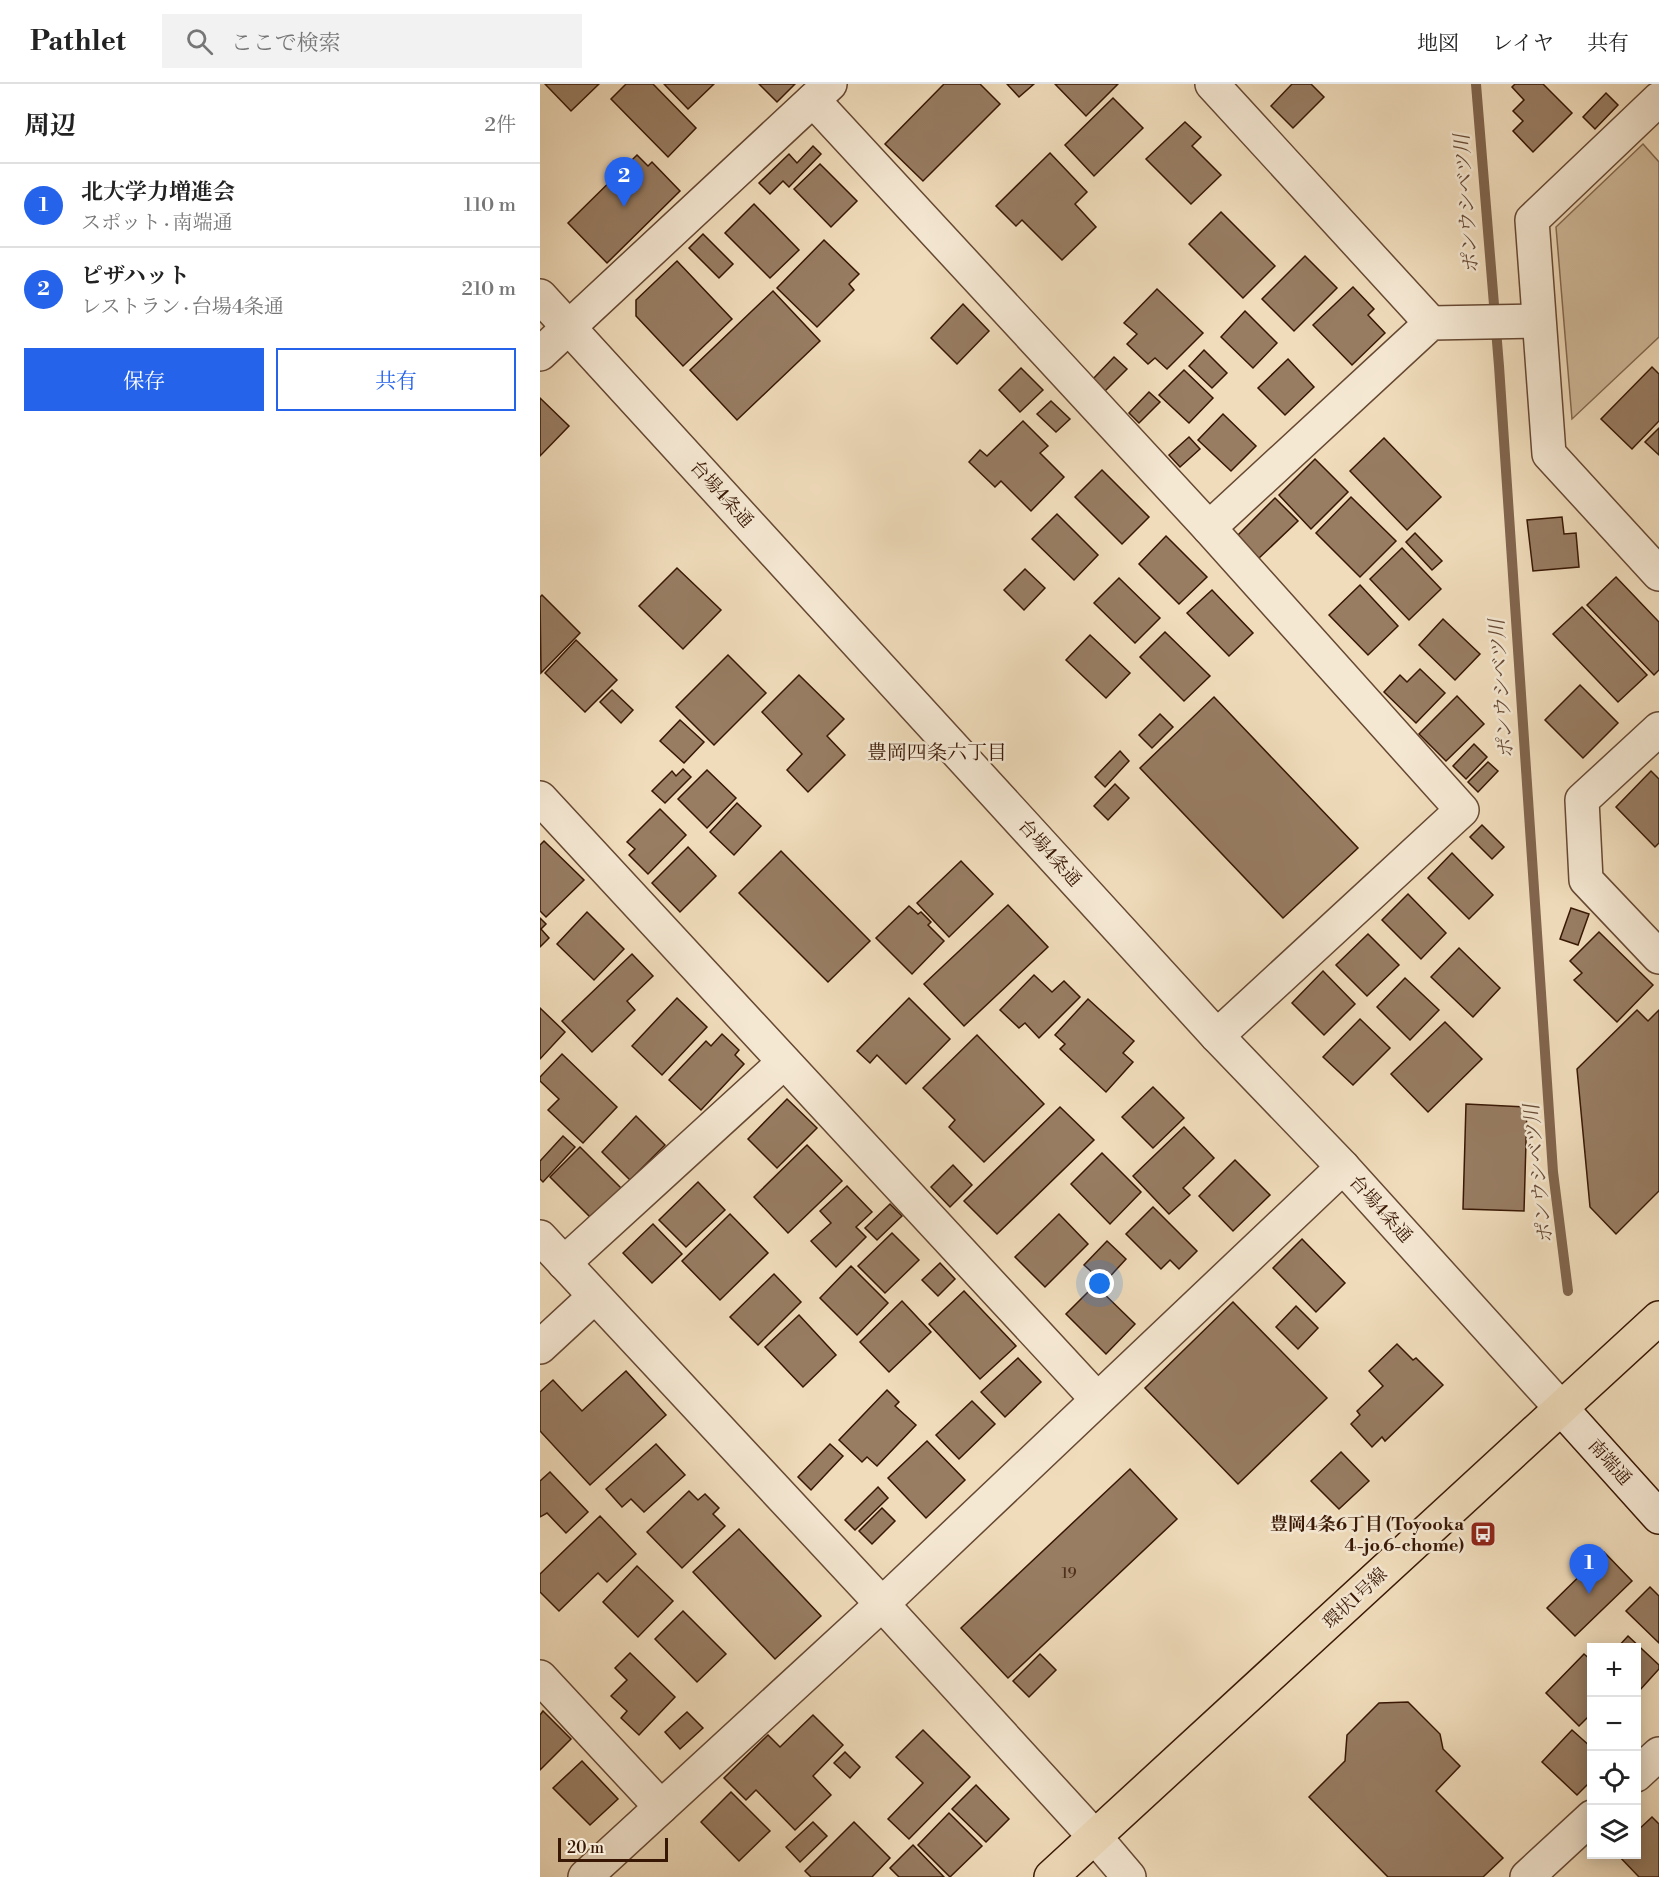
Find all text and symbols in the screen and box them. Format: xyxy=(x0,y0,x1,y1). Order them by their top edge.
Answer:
search box xyxy=(162,14,582,68)
text: Pathlet xyxy=(30,24,126,59)
icon: search xyxy=(183,25,216,58)
text: ここで検索 xyxy=(231,30,341,57)
text: 地図 xyxy=(1417,31,1459,57)
text: レイヤ xyxy=(1492,31,1554,57)
text: 共有 xyxy=(1587,31,1629,57)
text: 周辺 xyxy=(24,110,76,142)
text: 2件 xyxy=(485,113,516,138)
water label: ポンウシベツ川 xyxy=(1450,131,1485,275)
pin: 2 xyxy=(604,158,644,207)
text: 北大学力増進会 xyxy=(81,179,235,206)
text: 1 xyxy=(39,193,48,218)
text: 110 m xyxy=(464,193,516,218)
text: スポット · 南端通 xyxy=(81,211,233,236)
text: ピザハット xyxy=(81,263,190,290)
text: 2 xyxy=(37,277,50,302)
text: 210 m xyxy=(461,277,516,302)
text: レストラン · 台場4条通 xyxy=(81,295,284,320)
button: 保存 xyxy=(24,348,264,411)
button: 共有 xyxy=(276,348,516,411)
street label: 台場4条通 xyxy=(685,456,758,533)
water label: ポンウシベツ川 xyxy=(1485,616,1520,760)
district label: 豊岡四条六丁目 xyxy=(867,741,1007,766)
street label: 台場4条通 xyxy=(1013,815,1086,892)
water label: ポンウシベツ川 xyxy=(1520,1101,1559,1245)
street label: 台場4条通 xyxy=(1344,1171,1417,1248)
your location xyxy=(1085,1269,1114,1298)
street label: 南端通 xyxy=(1583,1435,1636,1490)
place label: 豊岡4条6丁目 (Toyooka 4-jo 6-chome) xyxy=(1270,1513,1464,1557)
bus stop icon: 豊岡4条6丁目 (Toyooka 4-jo 6-chome) xyxy=(1468,1519,1498,1549)
pin: 1 xyxy=(1570,1544,1608,1594)
street label: 環状1号線 xyxy=(1318,1563,1392,1634)
house number: 19 xyxy=(1061,1564,1077,1583)
map controls xyxy=(1587,1643,1641,1859)
button: + xyxy=(1587,1643,1641,1697)
button: − xyxy=(1587,1697,1641,1751)
button: locate xyxy=(1587,1751,1641,1805)
button: layers xyxy=(1587,1805,1641,1859)
scale bar xyxy=(558,1835,668,1862)
text: 20 m xyxy=(567,1838,604,1858)

